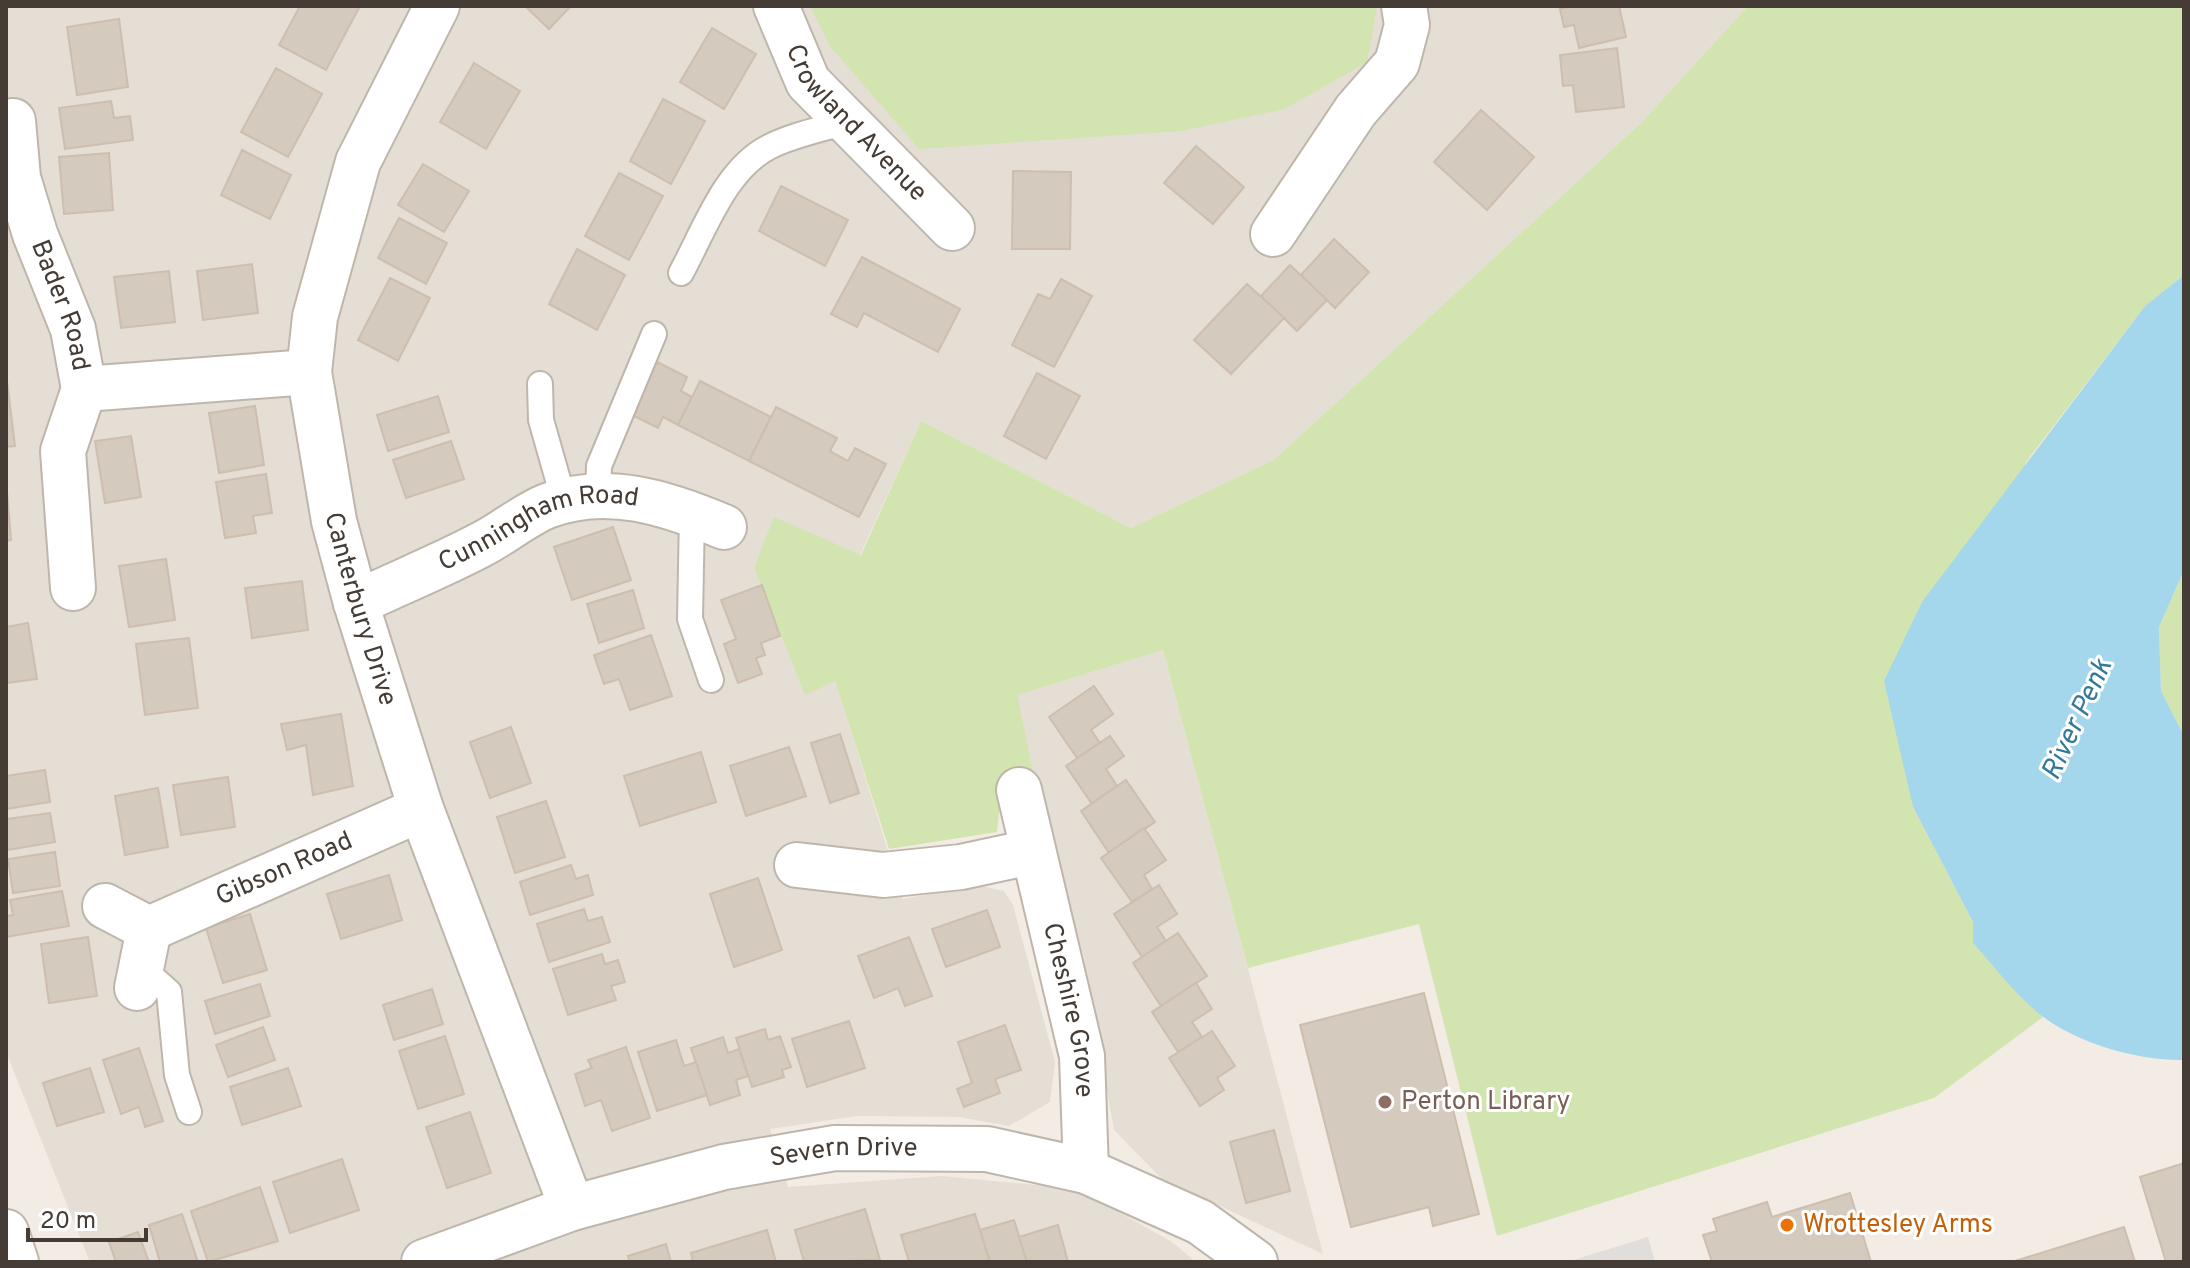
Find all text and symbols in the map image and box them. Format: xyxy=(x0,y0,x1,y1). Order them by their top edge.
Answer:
street label: Crowland Avenue xyxy=(778,39,934,209)
street label: Bader Road xyxy=(23,235,97,374)
street label: Cunningham Road xyxy=(433,479,641,580)
street label: Canterbury Drive xyxy=(316,509,404,710)
water label: River Penk xyxy=(2034,653,2122,786)
street label: Gibson Road xyxy=(211,825,358,914)
street label: Cheshire Grove xyxy=(1035,920,1100,1098)
place label: Perton Library xyxy=(1401,1086,1570,1119)
marker: Perton Library xyxy=(1376,1093,1394,1111)
street label: Severn Drive xyxy=(767,1132,918,1175)
scale bar xyxy=(28,1192,146,1242)
text: 20 m xyxy=(40,1207,96,1237)
place label: Wrottesley Arms xyxy=(1803,1209,1993,1242)
marker: Wrottesley Arms xyxy=(1778,1216,1796,1234)

